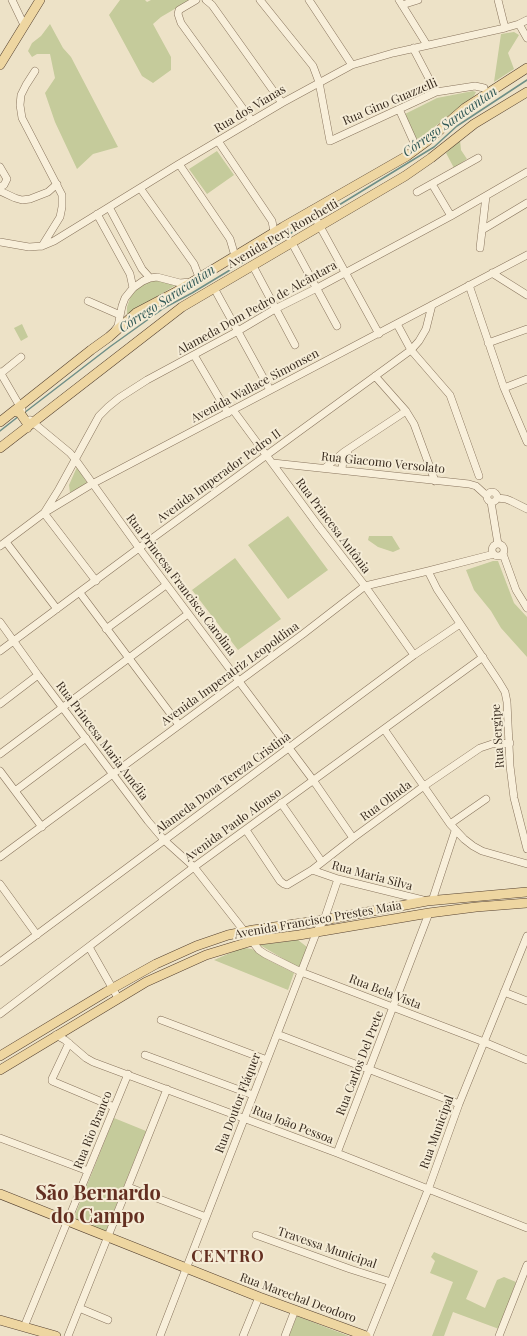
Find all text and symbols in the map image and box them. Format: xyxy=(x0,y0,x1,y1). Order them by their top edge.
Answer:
street label: Rua Gino Guazzelli xyxy=(340,76,440,128)
street label: Rua dos Vianas xyxy=(212,82,288,136)
water label: Córrego Saracantan xyxy=(400,84,500,160)
street label: Avenida Pery Ronchetti xyxy=(225,196,341,272)
street label: Alameda Dom Pedro de Alcântara xyxy=(175,258,339,358)
water label: Córrego Saracantan xyxy=(116,262,218,336)
street label: Avenida Wallace Simonsen xyxy=(189,346,321,426)
street label: Avenida Imperador Pedro II xyxy=(154,426,284,526)
street label: Rua Giacomo Versolato xyxy=(320,449,446,477)
street label: Rua Princesa Antônia xyxy=(293,476,373,576)
street label: Rua Princesa Francisca Carolina xyxy=(123,511,239,659)
street label: Avenida Imperatriz Leopoldina xyxy=(158,619,302,729)
street label: Rua Princesa Maria Amélia xyxy=(53,679,151,803)
street label: Rua Sergipe xyxy=(489,703,507,769)
street label: Alameda Dona Tereza Cristina xyxy=(153,729,293,837)
street label: Rua Olinda xyxy=(358,778,414,824)
street label: Avenida Paulo Afonso xyxy=(182,785,284,865)
street label: Rua Maria Silva xyxy=(330,858,414,894)
street label: Avenida Francisco Prestes Maia xyxy=(233,898,403,942)
street label: Rua Bela Vista xyxy=(347,972,423,1012)
street label: Rua Carlos Del Prete xyxy=(333,1009,387,1117)
street label: Rua Doutor Fláquer xyxy=(212,1051,264,1155)
street label: Rua Rio Branco xyxy=(71,1089,115,1171)
street label: Rua Municipal xyxy=(417,1093,457,1171)
street label: Rua João Pessoa xyxy=(250,1103,336,1147)
district label: São Bernardo do Campo xyxy=(35,1182,161,1229)
street label: Travessa Municipal xyxy=(276,1224,378,1272)
district label: CENTRO xyxy=(191,1247,265,1267)
street label: Rua Marechal Deodoro xyxy=(238,1270,358,1326)

